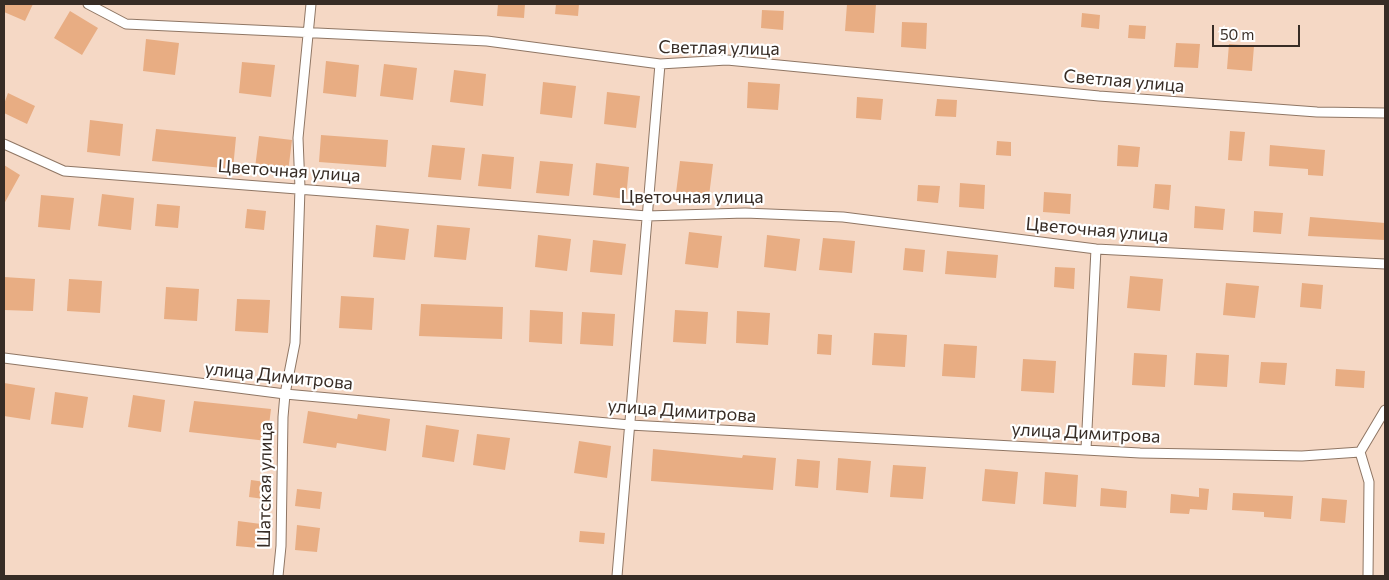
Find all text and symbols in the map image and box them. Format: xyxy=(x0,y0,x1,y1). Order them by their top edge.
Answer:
scale bar xyxy=(1214,15,1302,47)
text: 50 m xyxy=(1220,25,1254,43)
street label: Светлая улица xyxy=(658,36,780,60)
street label: Светлая улица xyxy=(1063,65,1185,97)
street label: Цветочная улица xyxy=(217,155,361,187)
street label: Цветочная улица xyxy=(620,186,764,208)
street label: Цветочная улица xyxy=(1025,213,1169,247)
street label: улица Димитрова xyxy=(204,357,354,395)
street label: улица Димитрова xyxy=(607,395,757,427)
street label: улица Димитрова xyxy=(1011,418,1161,448)
street label: Шатская улица xyxy=(253,422,277,548)

